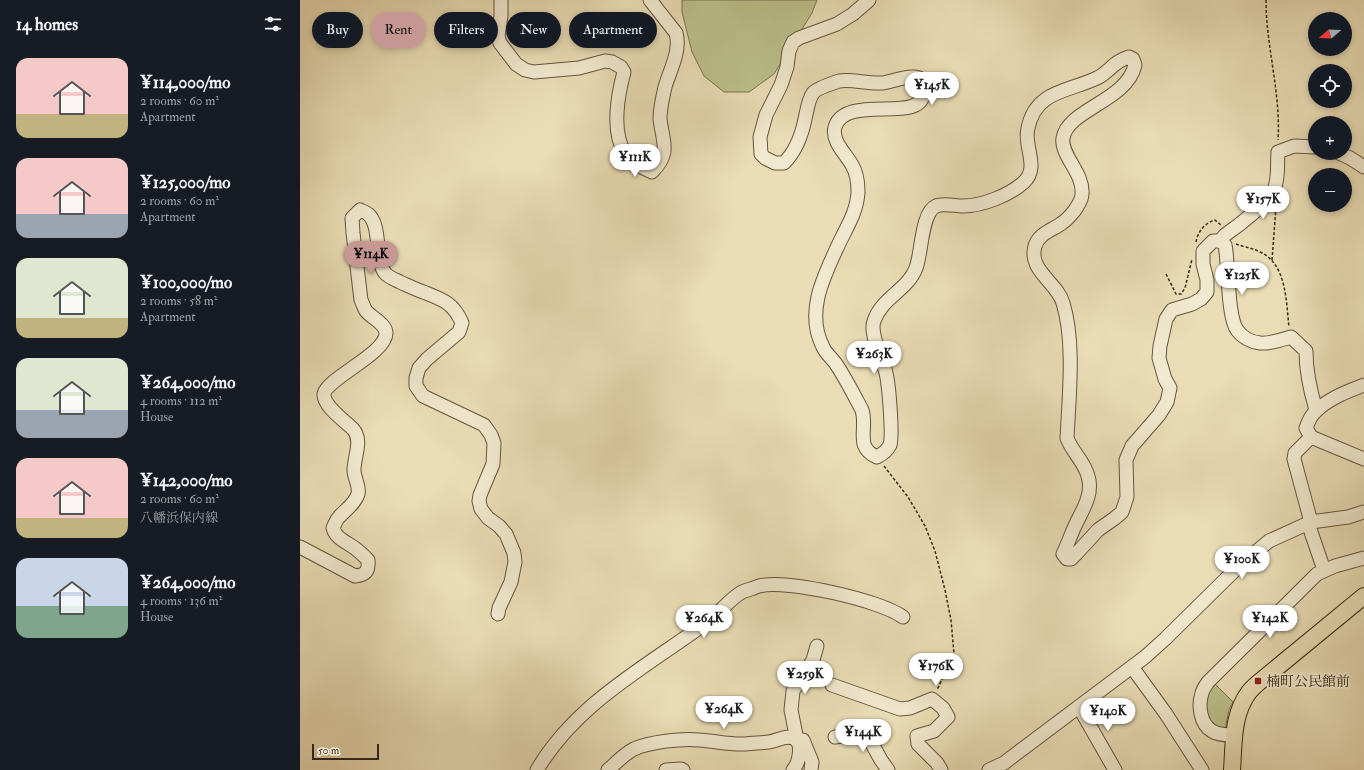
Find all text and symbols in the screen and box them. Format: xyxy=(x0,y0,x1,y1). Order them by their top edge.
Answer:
chip: Buy xyxy=(312,12,363,48)
chip: Rent xyxy=(371,12,426,48)
chip: Filters xyxy=(434,12,498,48)
chip: New xyxy=(506,12,561,48)
chip: Apartment xyxy=(569,12,657,48)
north arrow xyxy=(1308,12,1352,56)
map controls xyxy=(1308,12,1352,212)
icon: filters xyxy=(262,13,284,35)
text: 14 homes xyxy=(16,14,78,35)
button: locate xyxy=(1308,64,1352,108)
text: ¥114,000/mo xyxy=(140,72,230,93)
pin: ¥145K xyxy=(904,72,960,106)
icon: home xyxy=(48,74,96,122)
text: ¥145K xyxy=(914,77,950,93)
text: 2 rooms · 60 m² xyxy=(140,93,219,109)
text: Apartment xyxy=(140,109,196,125)
button: + xyxy=(1308,116,1352,160)
pin: ¥111K xyxy=(607,144,663,178)
text: ¥111K xyxy=(619,149,651,165)
button: − xyxy=(1308,168,1352,212)
text: ¥125,000/mo xyxy=(140,172,231,193)
icon: home xyxy=(48,174,96,222)
pin: ¥157K xyxy=(1235,186,1291,220)
text: ¥157K xyxy=(1245,191,1281,207)
text: 2 rooms · 60 m² xyxy=(140,193,219,209)
text: Apartment xyxy=(140,209,196,225)
pin: ¥114K xyxy=(343,241,399,275)
text: ¥114K xyxy=(353,246,389,262)
pin: ¥125K xyxy=(1214,262,1270,296)
text: ¥125K xyxy=(1224,267,1260,283)
text: ¥100,000/mo xyxy=(140,272,232,293)
icon: home xyxy=(48,274,96,322)
text: 2 rooms · 58 m² xyxy=(140,293,218,309)
text: Apartment xyxy=(140,309,196,325)
pin: ¥263K xyxy=(846,341,902,375)
text: ¥263K xyxy=(856,346,893,362)
text: ¥264,000/mo xyxy=(140,372,235,393)
icon: home xyxy=(48,374,96,422)
text: 4 rooms · 112 m² xyxy=(140,393,222,409)
text: House xyxy=(140,409,173,425)
text: ¥142,000/mo xyxy=(140,470,233,491)
icon: home xyxy=(48,474,96,522)
text: 2 rooms · 60 m² xyxy=(140,491,219,507)
text: 八幡浜保内線 xyxy=(140,510,218,526)
pin: ¥100K xyxy=(1214,546,1270,580)
text: ¥100K xyxy=(1224,551,1260,567)
text: ¥264,000/mo xyxy=(140,572,235,593)
icon: home xyxy=(48,574,96,622)
text: 4 rooms · 136 m² xyxy=(140,593,222,609)
pin: ¥264K xyxy=(676,605,732,639)
pin: ¥142K xyxy=(1242,605,1298,639)
text: House xyxy=(140,609,173,625)
text: ¥264K xyxy=(684,610,724,626)
text: ¥142K xyxy=(1251,610,1289,626)
pin: ¥176K xyxy=(908,653,964,687)
text: ¥176K xyxy=(918,658,954,674)
pin: ¥259K xyxy=(777,661,833,695)
text: ¥259K xyxy=(786,666,824,682)
place label: 楠町公民館前 xyxy=(1266,673,1350,690)
marker: 楠町公民館前 xyxy=(1253,676,1263,686)
pin: ¥264K xyxy=(696,696,752,730)
pin: ¥140K xyxy=(1080,698,1136,732)
text: ¥264K xyxy=(704,701,744,717)
text: ¥140K xyxy=(1089,703,1127,719)
pin: ¥144K xyxy=(835,719,891,753)
text: ¥144K xyxy=(844,724,882,740)
scale bar xyxy=(312,742,379,761)
text: 50 m xyxy=(318,744,339,757)

